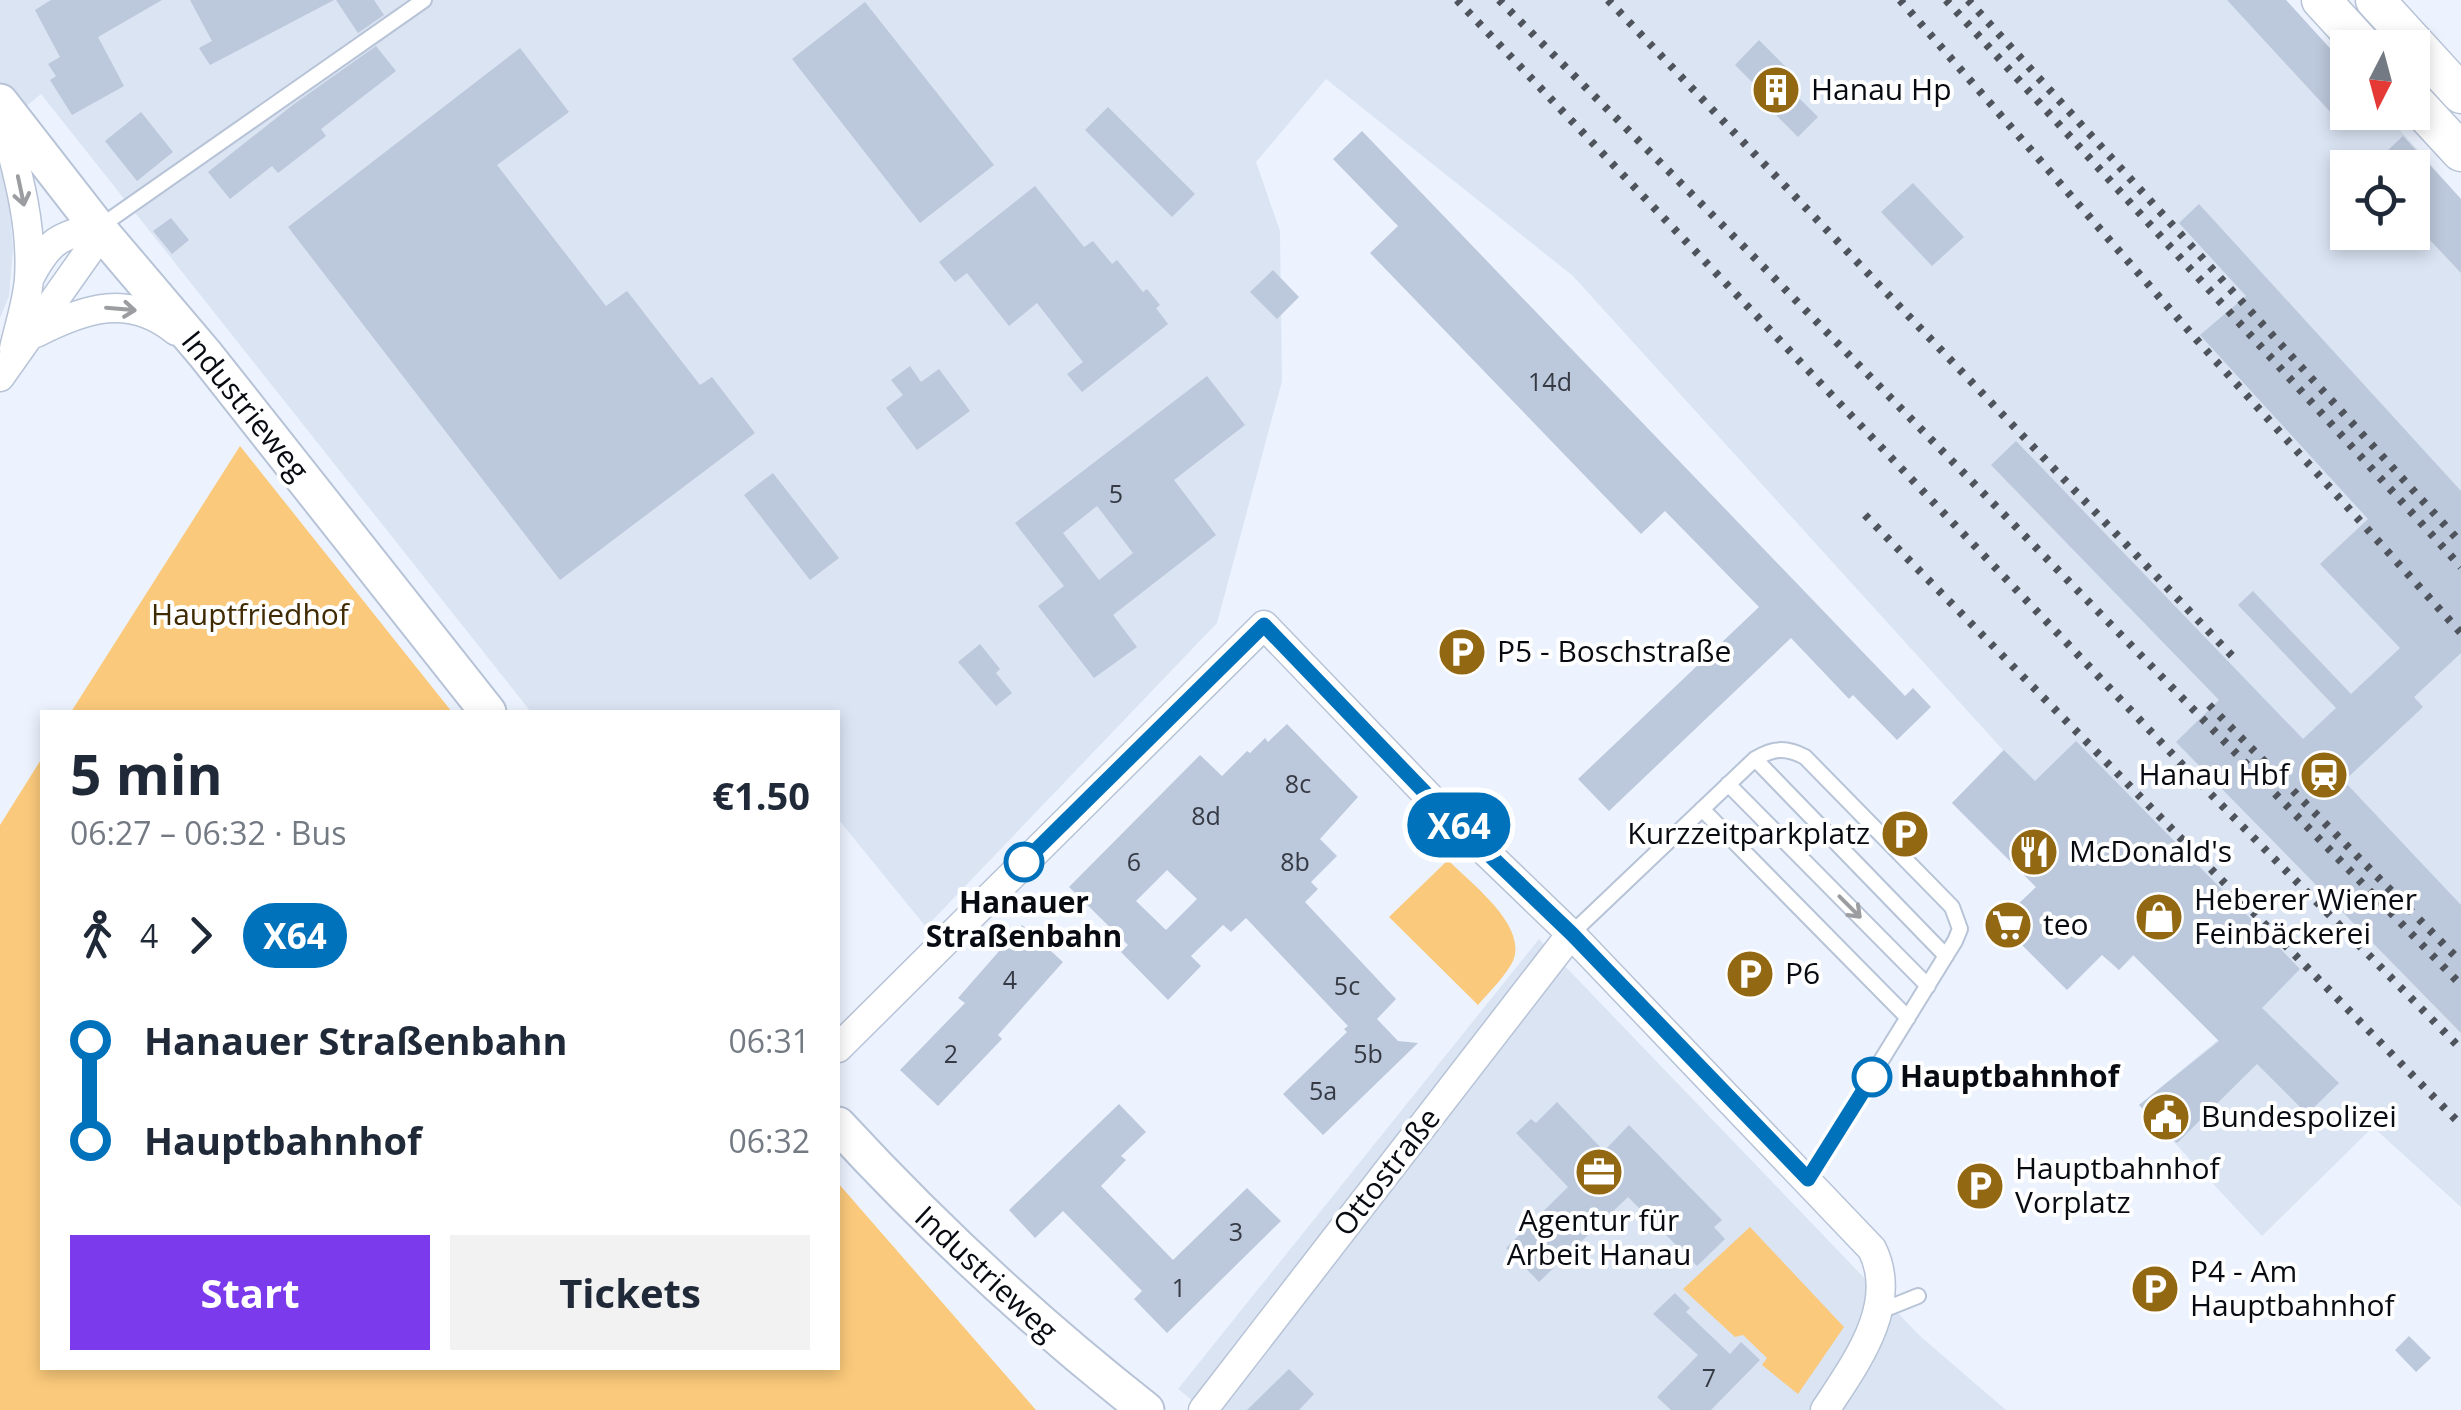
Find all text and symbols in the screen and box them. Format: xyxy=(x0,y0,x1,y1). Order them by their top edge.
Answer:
north arrow xyxy=(2330,30,2430,130)
map controls xyxy=(2330,30,2430,250)
building icon: Hanau Hp xyxy=(1750,64,1802,116)
place label: Hanau Hp xyxy=(1811,68,1952,109)
button: locate xyxy=(2330,150,2430,250)
one-way arrow xyxy=(13,174,32,206)
one-way arrow xyxy=(105,299,137,318)
street label: Industrieweg xyxy=(173,322,319,489)
house number: 14d xyxy=(1528,364,1572,398)
house number: 5 xyxy=(1109,476,1123,510)
park label: Hauptfriedhof xyxy=(151,593,351,634)
parking icon: P5 - Boschstraße xyxy=(1436,626,1488,678)
place label: P5 - Boschstraße xyxy=(1497,630,1731,671)
text: 5 min xyxy=(70,736,223,811)
station icon: Hanau Hbf xyxy=(2298,749,2350,801)
place label: Hanau Hbf xyxy=(2138,753,2291,794)
house number: 8c xyxy=(1285,766,1311,800)
text: €1.50 xyxy=(712,769,810,821)
line badge: X64 xyxy=(1402,792,1516,858)
house number: 8d xyxy=(1191,798,1221,832)
text: X64 xyxy=(1427,802,1491,849)
parking icon: Kurzzeitparkplatz xyxy=(1879,808,1931,860)
text: 06:27 – 06:32 · Bus xyxy=(70,811,346,854)
place label: Kurzzeitparkplatz xyxy=(1627,812,1870,853)
restaurant icon: McDonald's xyxy=(2008,826,2060,878)
place label: McDonald's xyxy=(2069,830,2232,871)
marker: Hanauer Straßenbahn xyxy=(1005,843,1043,881)
house number: 6 xyxy=(1127,844,1141,878)
house number: 8b xyxy=(1280,844,1310,878)
place label: Heberer Wiener Feinbäckerei xyxy=(2194,878,2417,953)
place label: Hanauer Straßenbahn xyxy=(926,881,1122,956)
shop icon: Heberer Wiener Feinbäckerei xyxy=(2133,891,2185,943)
one-way arrow xyxy=(1837,895,1861,919)
supermarket icon: teo xyxy=(1982,899,2034,951)
place label: teo xyxy=(2043,903,2089,944)
icon: walk xyxy=(70,908,125,963)
icon: forward xyxy=(173,908,228,963)
text: X64 xyxy=(263,912,327,959)
text: 4 xyxy=(140,914,158,957)
parking icon: P6 xyxy=(1724,948,1776,1000)
place label: P6 xyxy=(1785,952,1820,993)
house number: 4 xyxy=(1003,962,1017,996)
house number: 5c xyxy=(1334,968,1360,1002)
text: Hanauer Straßenbahn xyxy=(144,1014,568,1066)
text: 06:31 xyxy=(728,1019,810,1062)
house number: 2 xyxy=(944,1036,958,1070)
house number: 5b xyxy=(1353,1036,1383,1070)
place label: Hauptbahnhof xyxy=(1900,1055,2121,1096)
marker: Hauptbahnhof xyxy=(1853,1058,1891,1096)
house number: 5a xyxy=(1309,1073,1337,1107)
public building icon: Bundespolizei xyxy=(2140,1091,2192,1143)
place label: Bundespolizei xyxy=(2201,1095,2397,1136)
street label: Ottostraße xyxy=(1323,1098,1449,1244)
text: Hauptbahnhof xyxy=(144,1114,422,1166)
text: 06:32 xyxy=(728,1119,810,1162)
office icon: Agentur für Arbeit Hanau xyxy=(1573,1146,1625,1198)
place label: Hauptbahnhof Vorplatz xyxy=(2015,1147,2222,1222)
parking icon: Hauptbahnhof Vorplatz xyxy=(1954,1160,2006,1212)
street label: Industrieweg xyxy=(907,1196,1067,1350)
place label: Agentur für Arbeit Hanau xyxy=(1507,1199,1691,1274)
house number: 3 xyxy=(1229,1214,1243,1248)
button: Start xyxy=(70,1235,430,1350)
button: Tickets xyxy=(450,1235,810,1350)
place label: P4 - Am Hauptbahnhof xyxy=(2190,1250,2397,1325)
parking icon: P4 - Am Hauptbahnhof xyxy=(2129,1263,2181,1315)
house number: 1 xyxy=(1172,1270,1186,1304)
house number: 7 xyxy=(1702,1360,1716,1394)

